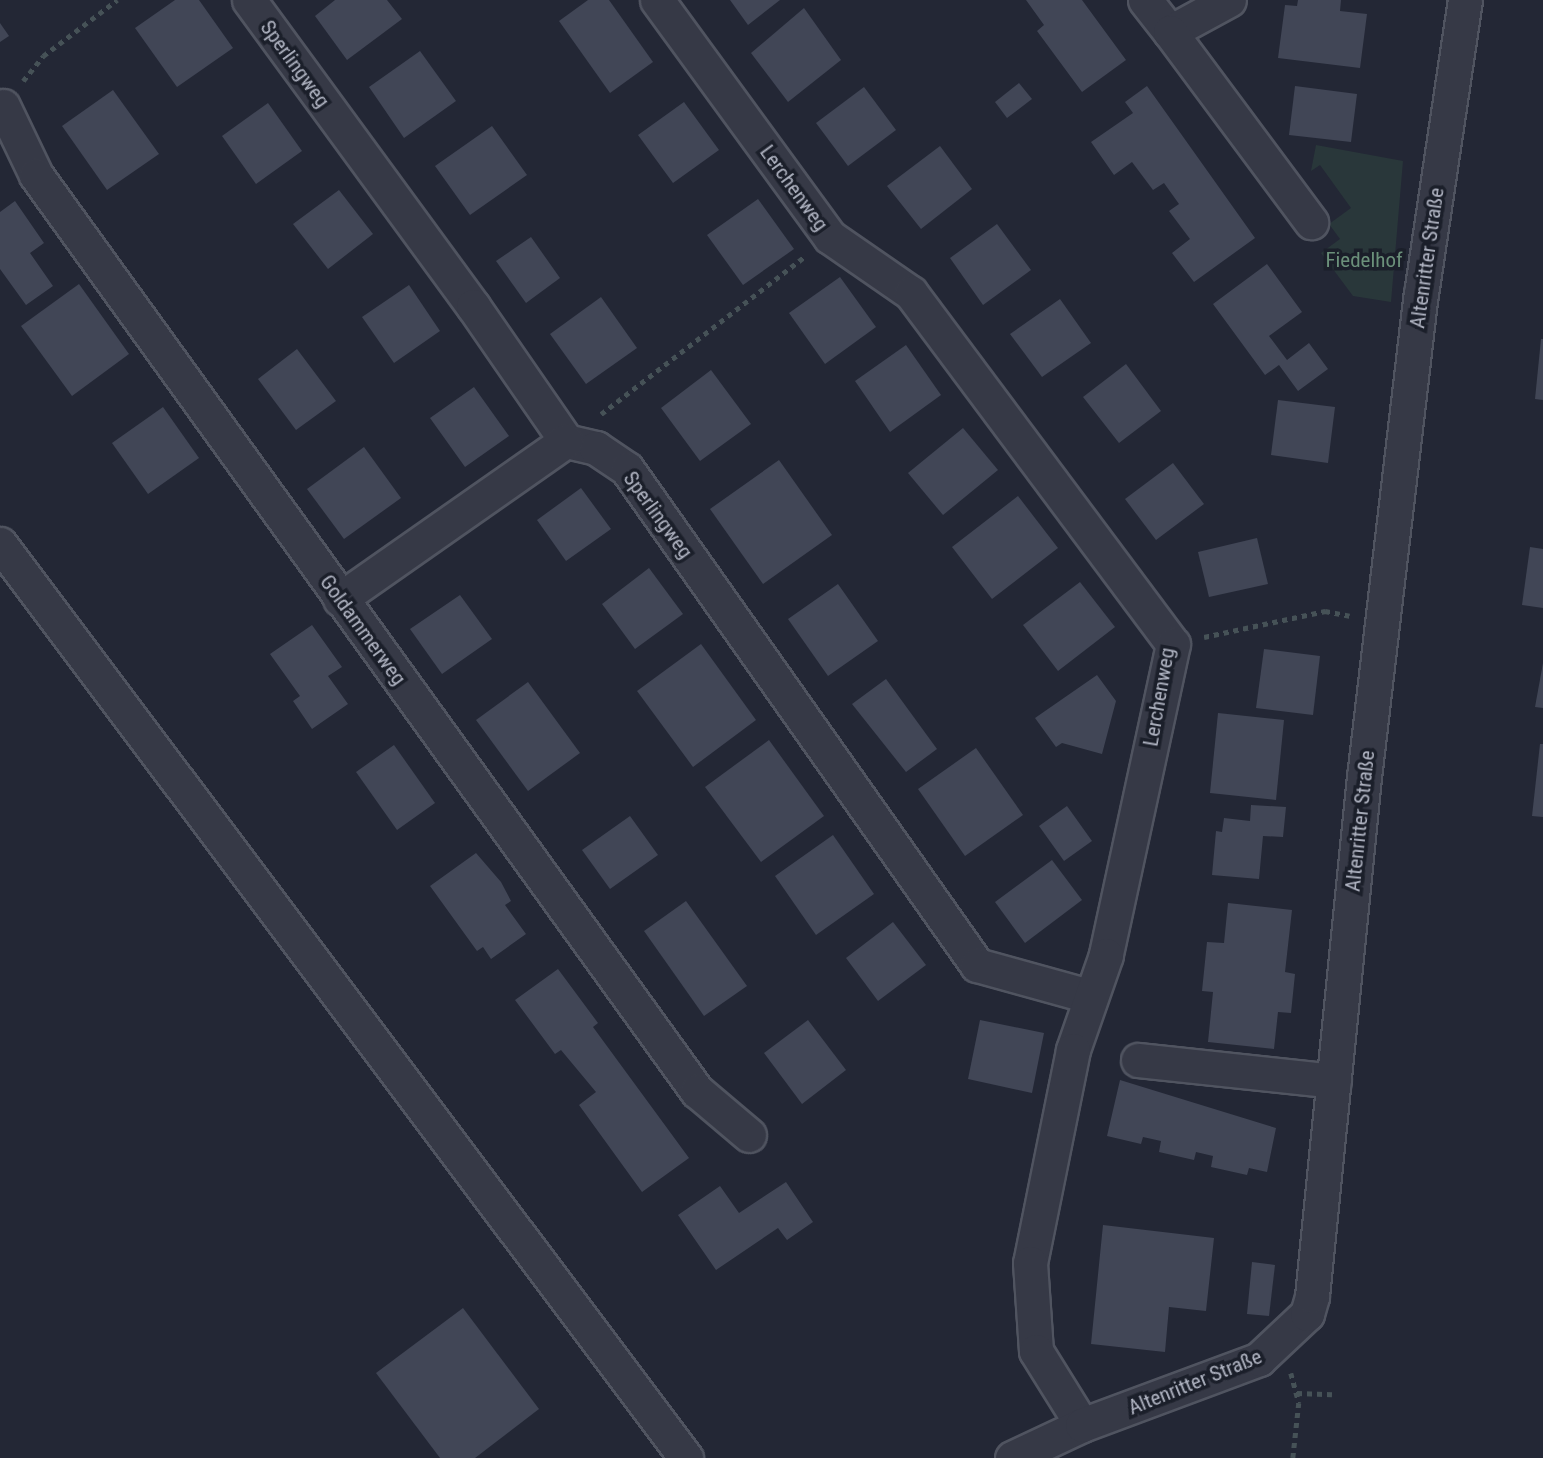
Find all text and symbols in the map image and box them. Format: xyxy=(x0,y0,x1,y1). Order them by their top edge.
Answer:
street label: Sperlingweg xyxy=(255,16,335,112)
street label: Lerchenweg xyxy=(754,140,834,236)
street label: Altenritter Straße xyxy=(1405,186,1449,330)
park label: Fiedelhof xyxy=(1325,247,1403,273)
street label: Sperlingweg xyxy=(618,467,698,563)
street label: Goldammerweg xyxy=(315,570,411,690)
street label: Lerchenweg xyxy=(1138,646,1180,748)
street label: Altenritter Straße xyxy=(1340,749,1380,893)
street label: Altenritter Straße xyxy=(1125,1344,1265,1420)

